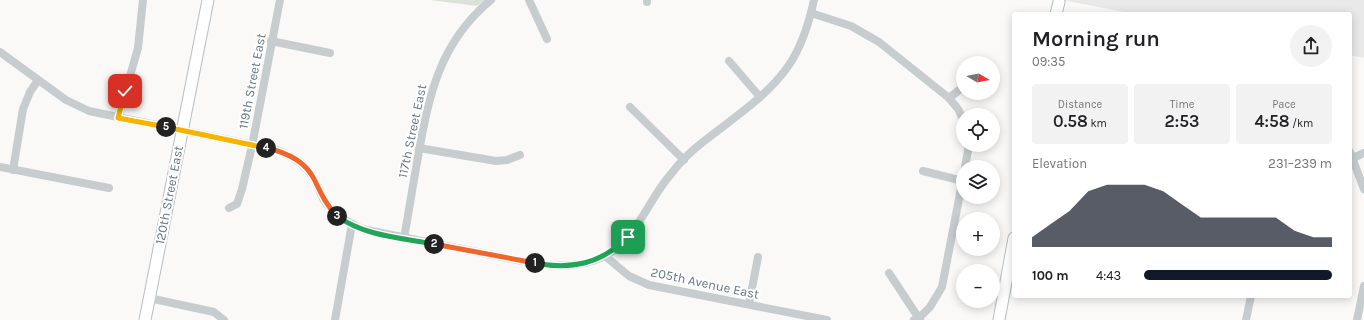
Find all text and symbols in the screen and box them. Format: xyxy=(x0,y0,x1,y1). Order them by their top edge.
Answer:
button: share xyxy=(1290,25,1332,67)
text: Morning run xyxy=(1032,26,1160,52)
street label: 119th Street East xyxy=(235,32,269,130)
text: 09:35 xyxy=(1032,54,1065,69)
north arrow xyxy=(956,56,1000,100)
map controls xyxy=(956,56,1000,308)
pin xyxy=(108,74,142,108)
icon: check xyxy=(114,80,136,102)
street label: 117th Street East xyxy=(395,83,429,179)
text: Distance xyxy=(1058,98,1102,111)
text: Time xyxy=(1170,98,1194,111)
text: Pace xyxy=(1272,98,1296,111)
button: locate xyxy=(956,108,1000,152)
text: 0.58 xyxy=(1053,111,1088,131)
text: 2:53 xyxy=(1165,111,1199,131)
text: 4:58 xyxy=(1255,111,1290,131)
pin: 5 xyxy=(156,117,176,137)
text: km xyxy=(1088,117,1107,130)
text: /km xyxy=(1290,117,1313,130)
text: 5 xyxy=(163,120,169,133)
pin: 4 xyxy=(256,138,276,158)
text: 4 xyxy=(263,141,269,154)
street label: 120th Street East xyxy=(152,144,186,246)
text: Elevation xyxy=(1032,156,1087,171)
text: 231–239 m xyxy=(1268,156,1332,171)
button: layers xyxy=(956,160,1000,204)
pin: 3 xyxy=(327,206,347,226)
text: 3 xyxy=(334,209,340,222)
button: + xyxy=(956,212,1000,256)
pin xyxy=(611,220,645,254)
icon: arrive xyxy=(617,226,639,248)
pin: 2 xyxy=(424,234,444,254)
text: 2 xyxy=(431,237,437,250)
pin: 1 xyxy=(525,253,545,273)
text: 1 xyxy=(533,256,537,269)
street label: 205th Avenue East xyxy=(649,264,761,302)
button: − xyxy=(956,264,1000,308)
text: 100 m xyxy=(1032,268,1069,283)
text: 4:43 xyxy=(1096,268,1121,283)

